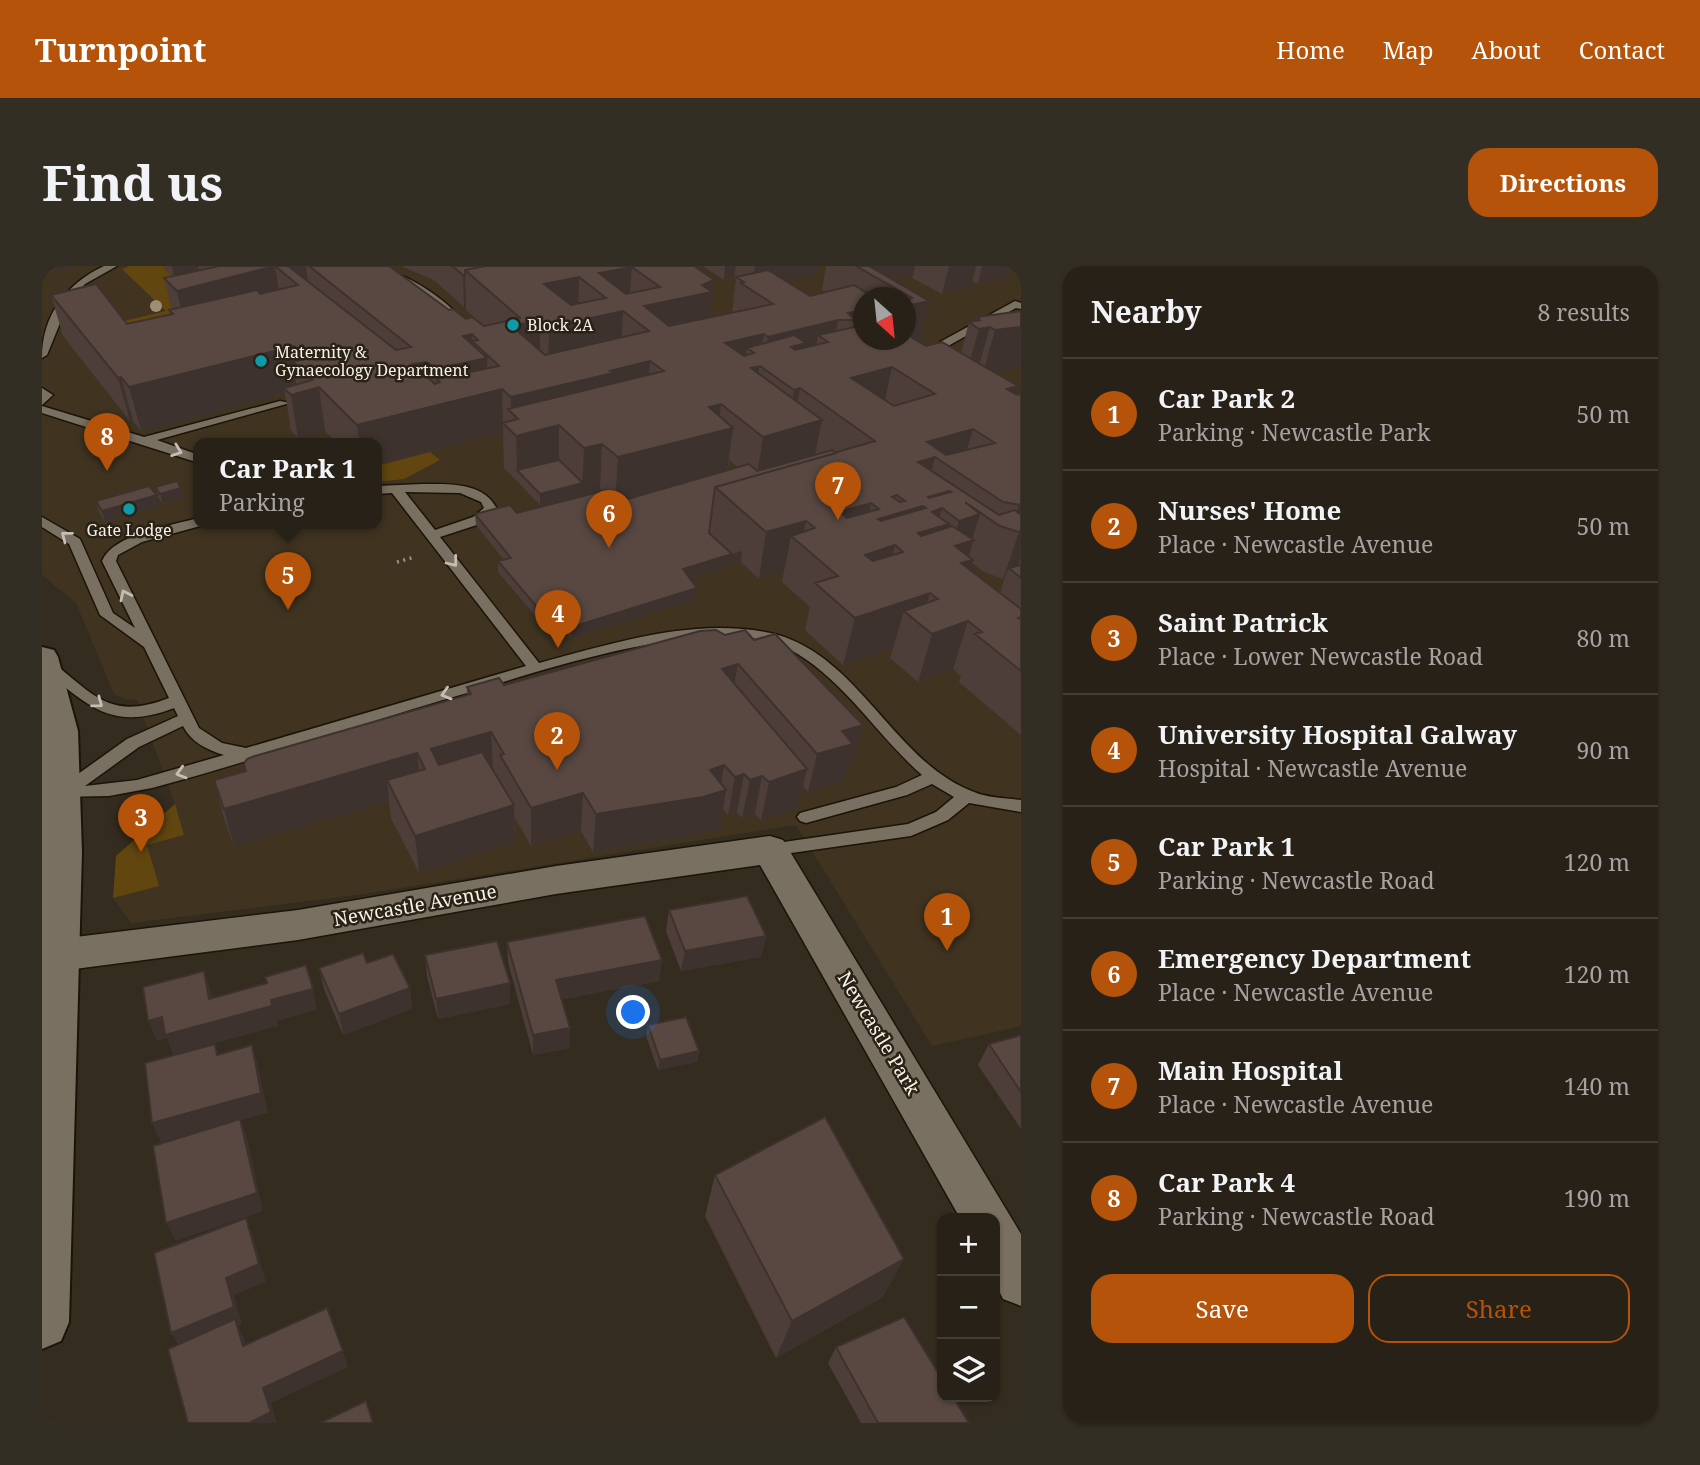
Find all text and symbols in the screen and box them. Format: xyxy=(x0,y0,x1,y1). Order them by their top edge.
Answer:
text: Turnpoint xyxy=(35,27,206,72)
text: Home xyxy=(1276,33,1345,66)
text: Map xyxy=(1383,33,1434,66)
text: About xyxy=(1472,33,1541,66)
text: Contact xyxy=(1579,33,1665,66)
button: Directions xyxy=(1468,148,1658,217)
text: Find us xyxy=(42,149,223,215)
north arrow xyxy=(853,287,916,350)
text: Nearby xyxy=(1091,291,1202,332)
text: 8 results xyxy=(1537,296,1630,328)
place label: Block 2A xyxy=(527,314,594,336)
marker: Block 2A xyxy=(505,317,521,333)
place label: Maternity & Gynaecology Department xyxy=(275,341,469,381)
marker: Maternity & Gynaecology Department xyxy=(253,353,269,369)
text: Car Park 2 xyxy=(1158,380,1295,416)
text: 1 xyxy=(1108,398,1121,430)
text: 50 m xyxy=(1577,398,1630,430)
pin: 8 xyxy=(84,413,130,471)
text: Parking · Newcastle Park xyxy=(1158,416,1430,448)
popup xyxy=(193,438,382,529)
one-way arrow xyxy=(171,443,183,457)
text: Car Park 1 xyxy=(219,450,356,486)
pin: 7 xyxy=(815,462,861,520)
text: Parking xyxy=(219,486,305,518)
pin: 6 xyxy=(586,490,632,548)
text: Nurses' Home xyxy=(1158,492,1341,528)
marker: Gate Lodge xyxy=(121,501,137,517)
text: 2 xyxy=(1108,510,1121,542)
text: 50 m xyxy=(1577,510,1630,542)
place label: Gate Lodge xyxy=(87,519,171,541)
text: Place · Newcastle Avenue xyxy=(1158,528,1433,560)
one-way arrow xyxy=(62,532,74,545)
pin: 5 xyxy=(265,552,311,610)
one-way arrow xyxy=(444,554,457,567)
one-way arrow xyxy=(119,590,133,602)
pin: 4 xyxy=(535,590,581,648)
text: Saint Patrick xyxy=(1158,604,1328,640)
text: 3 xyxy=(1108,622,1121,654)
text: 80 m xyxy=(1577,622,1630,654)
text: Place · Lower Newcastle Road xyxy=(1158,640,1483,672)
one-way arrow xyxy=(440,685,452,700)
one-way arrow xyxy=(90,695,103,707)
pin: 2 xyxy=(534,712,580,770)
text: University Hospital Galway xyxy=(1158,716,1517,752)
text: 4 xyxy=(1108,734,1121,766)
text: 90 m xyxy=(1577,734,1630,766)
text: Hospital · Newcastle Avenue xyxy=(1158,752,1467,784)
one-way arrow xyxy=(175,765,187,780)
pin: 3 xyxy=(118,794,164,852)
text: Car Park 1 xyxy=(1158,828,1295,864)
text: 5 xyxy=(1108,846,1121,878)
text: 120 m xyxy=(1564,846,1630,878)
text: Parking · Newcastle Road xyxy=(1158,864,1435,896)
street label: Newcastle Avenue xyxy=(331,878,499,932)
pin: 1 xyxy=(924,893,970,951)
text: Emergency Department xyxy=(1158,940,1471,976)
text: 6 xyxy=(1108,958,1121,990)
text: 120 m xyxy=(1564,958,1630,990)
street label: Newcastle Park xyxy=(832,966,927,1100)
text: Place · Newcastle Avenue xyxy=(1158,976,1433,1008)
your location xyxy=(616,995,650,1029)
text: Main Hospital xyxy=(1158,1052,1343,1088)
text: 7 xyxy=(1108,1070,1121,1102)
text: 140 m xyxy=(1564,1070,1630,1102)
text: Place · Newcastle Avenue xyxy=(1158,1088,1433,1120)
text: Car Park 4 xyxy=(1158,1164,1295,1200)
text: 8 xyxy=(1108,1182,1121,1214)
text: 190 m xyxy=(1564,1182,1630,1214)
text: Parking · Newcastle Road xyxy=(1158,1200,1435,1232)
map controls xyxy=(937,1213,1000,1402)
button: + xyxy=(937,1213,1000,1276)
button: Save xyxy=(1091,1274,1354,1343)
button: Share xyxy=(1368,1274,1630,1343)
button: − xyxy=(937,1276,1000,1339)
button: layers xyxy=(937,1339,1000,1402)

